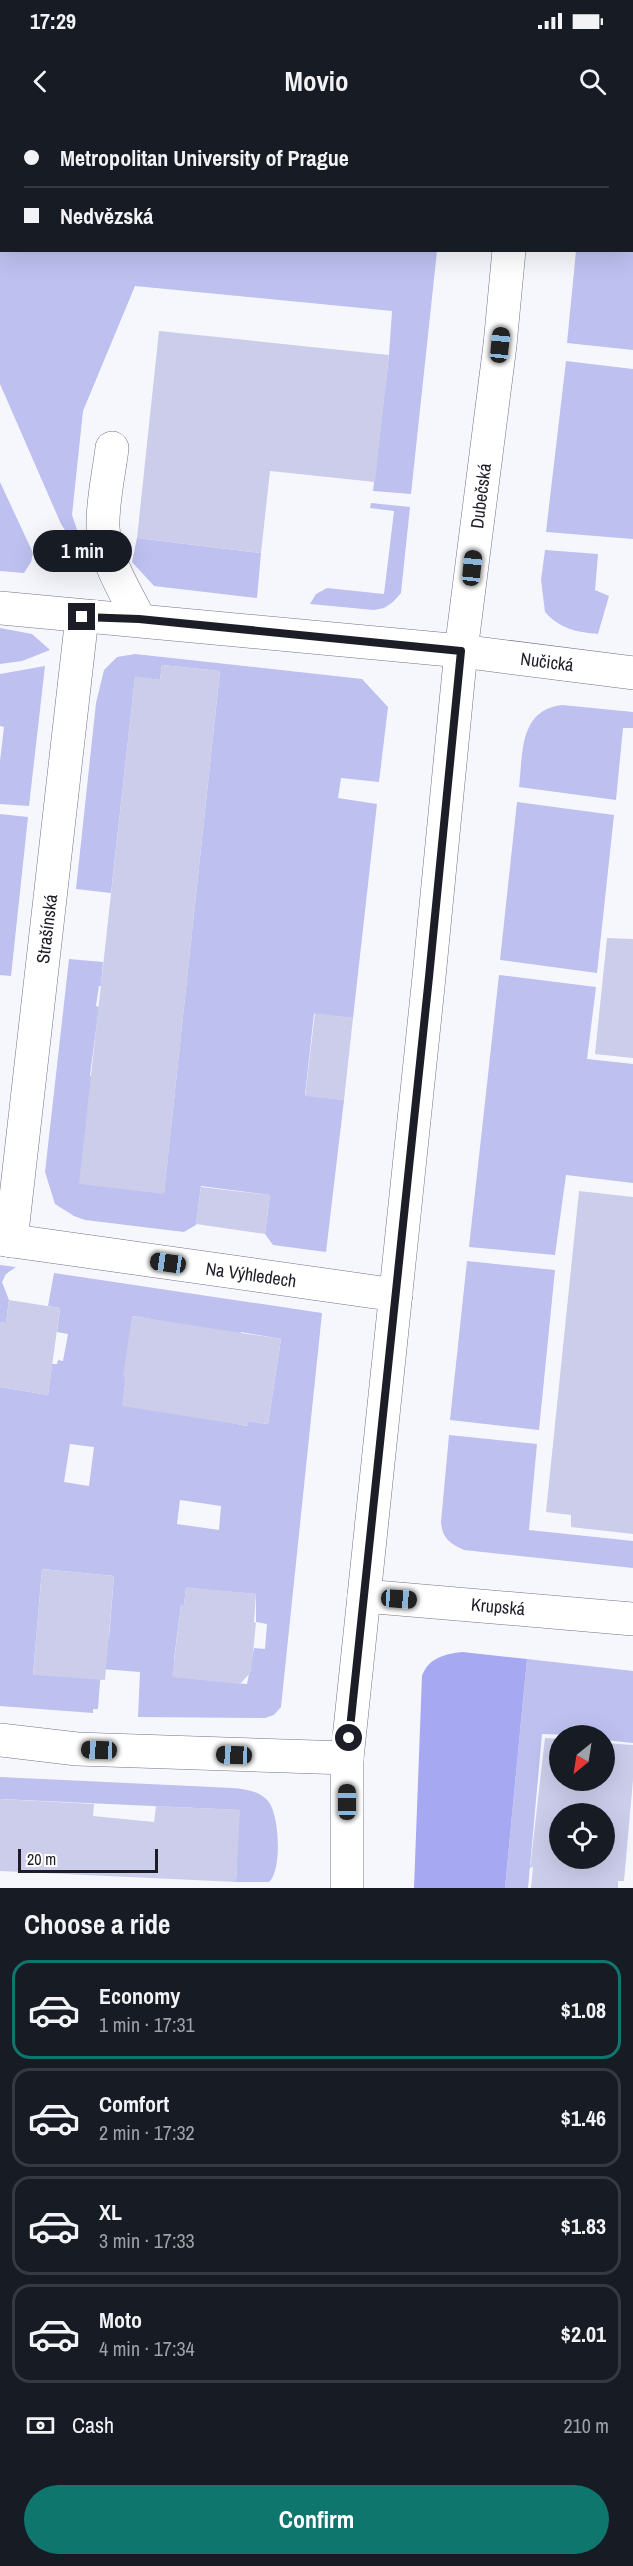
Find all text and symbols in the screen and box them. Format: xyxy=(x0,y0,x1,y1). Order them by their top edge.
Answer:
text: 17:29 xyxy=(30,6,76,36)
text: Movio xyxy=(285,63,348,99)
icon: back xyxy=(24,65,57,98)
icon: search xyxy=(576,65,609,98)
text: Metropolitan University of Prague xyxy=(60,143,349,173)
text: Nedvězská xyxy=(60,201,153,231)
car xyxy=(489,326,511,364)
street label: Dubečská xyxy=(464,462,497,530)
callout: 1 min xyxy=(32,530,132,572)
text: 1 min xyxy=(61,537,104,564)
car xyxy=(461,549,483,587)
route end xyxy=(68,603,95,630)
street label: Nučická xyxy=(519,646,575,677)
street label: Strašínská xyxy=(30,893,63,965)
car xyxy=(149,1252,187,1274)
street label: Na Výhledech xyxy=(204,1256,298,1293)
car xyxy=(380,1589,418,1609)
street label: Krupská xyxy=(470,1592,526,1621)
route start xyxy=(335,1724,362,1751)
north arrow xyxy=(549,1725,615,1791)
map controls xyxy=(549,1725,615,1869)
car xyxy=(81,1740,117,1760)
car xyxy=(216,1745,252,1765)
car xyxy=(338,1784,356,1820)
button: locate xyxy=(549,1803,615,1869)
scale bar xyxy=(18,1846,158,1874)
text: 20 m xyxy=(27,1848,56,1870)
text: Choose a ride xyxy=(24,1906,170,1942)
text: Economy xyxy=(99,1981,180,2011)
icon: car xyxy=(27,1983,81,2037)
text: $1.08 xyxy=(561,1995,606,2025)
text: 1 min · 17:31 xyxy=(99,2011,195,2038)
text: Comfort xyxy=(99,2089,169,2119)
icon: car xyxy=(27,2091,81,2145)
text: $1.46 xyxy=(561,2103,606,2133)
text: 2 min · 17:32 xyxy=(99,2119,195,2146)
text: XL xyxy=(99,2197,122,2227)
icon: car xyxy=(27,2199,81,2253)
text: $1.83 xyxy=(561,2211,606,2241)
text: 3 min · 17:33 xyxy=(99,2227,195,2254)
text: Moto xyxy=(99,2305,142,2335)
icon: car xyxy=(27,2307,81,2361)
text: $2.01 xyxy=(561,2319,606,2349)
text: 4 min · 17:34 xyxy=(99,2335,195,2362)
icon: cash xyxy=(24,2409,57,2442)
text: Cash xyxy=(72,2410,114,2440)
text: 210 m xyxy=(563,2412,609,2439)
button: Confirm xyxy=(24,2485,609,2554)

